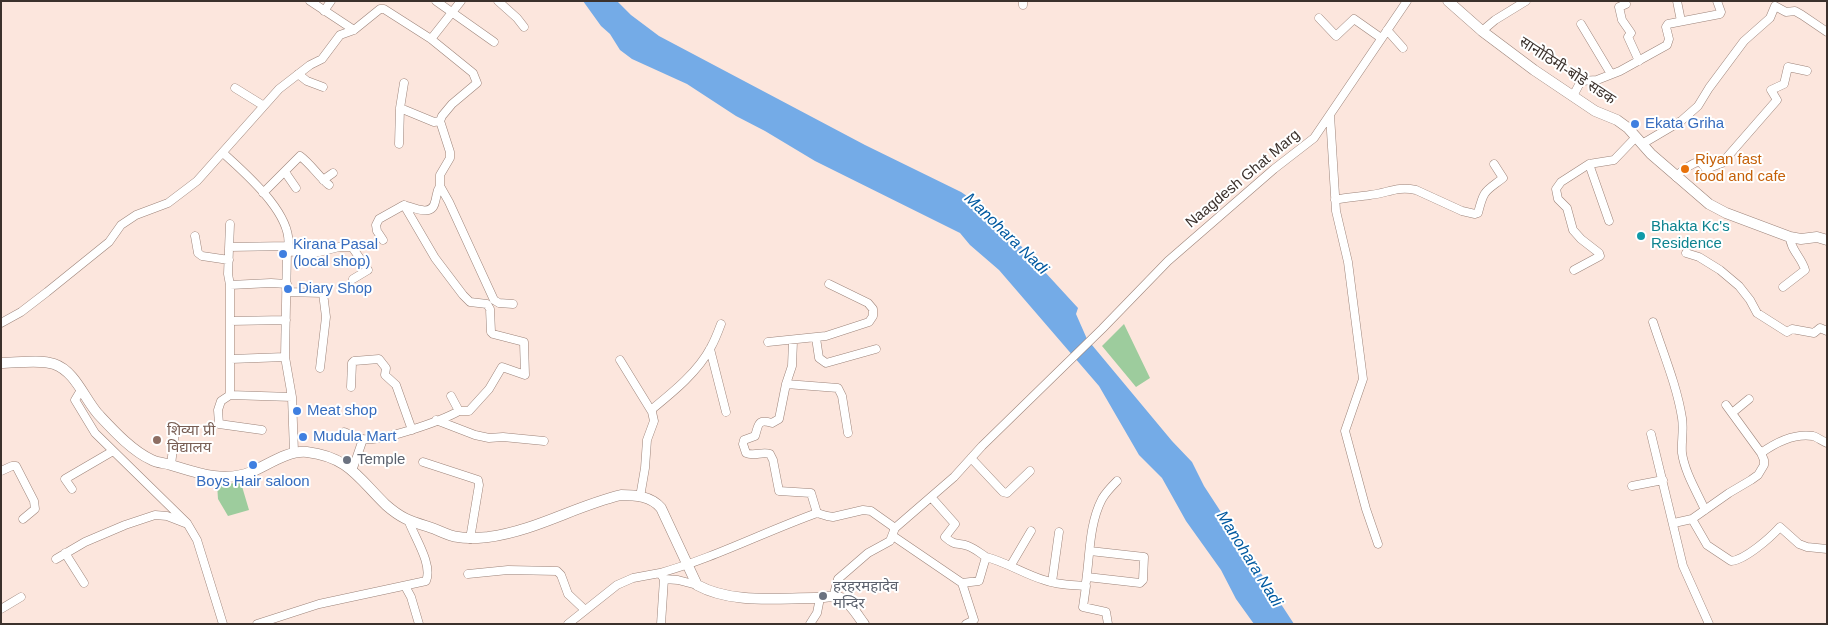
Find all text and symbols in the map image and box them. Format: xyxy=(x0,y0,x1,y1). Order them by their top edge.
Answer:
street label: सानोठिमी-बोडे सडक xyxy=(1516,33,1618,109)
place label: Ekata Griha xyxy=(1645,115,1724,133)
marker: Ekata Griha xyxy=(1629,118,1641,130)
street label: Naagdesh Ghat Marg xyxy=(1182,126,1304,232)
place label: Riyan fast food and cafe xyxy=(1695,151,1786,186)
marker: Riyan fast food and cafe xyxy=(1679,163,1691,175)
water label: Manohara Nadi xyxy=(960,189,1052,279)
place label: Bhakta Kc's Residence xyxy=(1651,218,1730,253)
marker: Bhakta Kc's Residence xyxy=(1635,230,1647,242)
place label: Kirana Pasal (local shop) xyxy=(293,236,378,271)
marker: Kirana Pasal (local shop) xyxy=(277,248,289,260)
place label: Diary Shop xyxy=(298,280,372,298)
marker: Diary Shop xyxy=(282,283,294,295)
place label: Meat shop xyxy=(307,402,377,420)
marker: Meat shop xyxy=(291,405,303,417)
place label: शिव्या प्री विद्यालय xyxy=(167,422,215,457)
place label: Mudula Mart xyxy=(313,428,396,446)
marker: Mudula Mart xyxy=(297,431,309,443)
marker: शिव्या प्री विद्यालय xyxy=(151,434,163,446)
place label: Temple xyxy=(357,451,405,469)
marker: Temple xyxy=(341,454,353,466)
marker: Boys Hair saloon xyxy=(247,459,259,471)
place label: Boys Hair saloon xyxy=(196,473,310,491)
water label: Manohara Nadi xyxy=(1212,508,1286,610)
place label: हरहरमहादेव मन्दिर xyxy=(833,578,898,613)
marker: हरहरमहादेव मन्दिर xyxy=(817,590,829,602)

